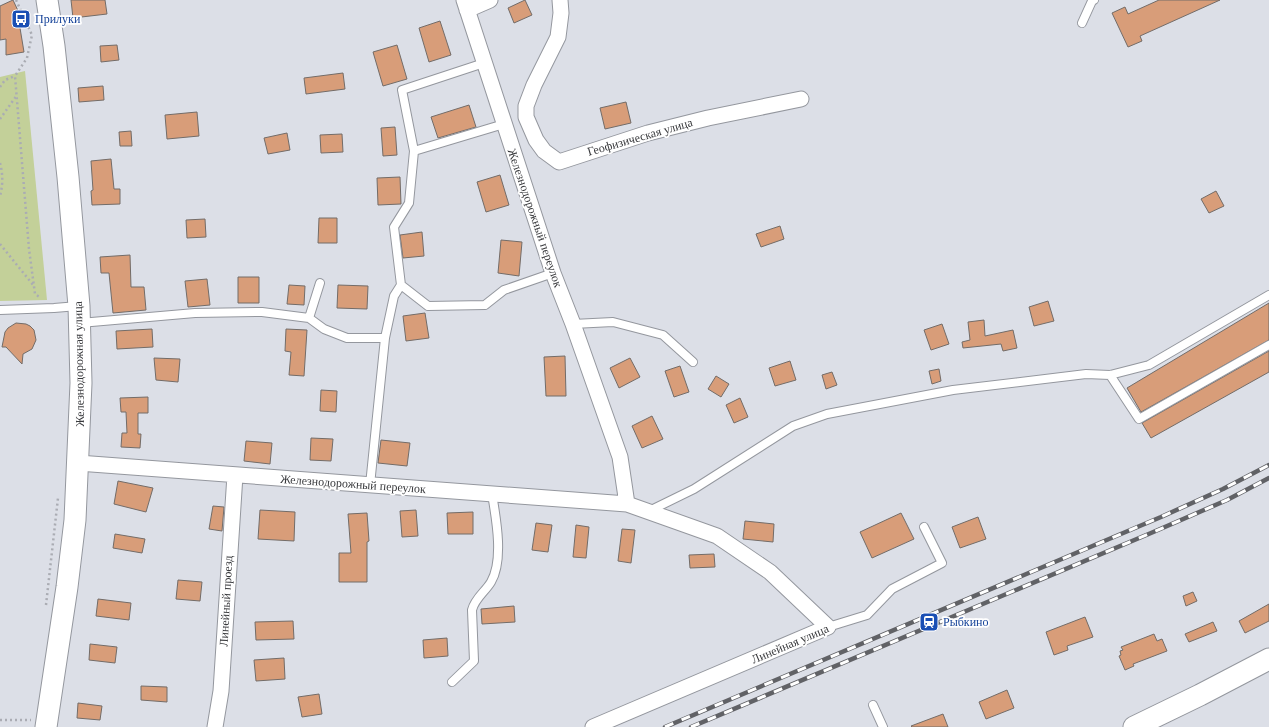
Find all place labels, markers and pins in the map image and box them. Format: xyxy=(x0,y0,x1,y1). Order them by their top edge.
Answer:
bus stop icon: Прилуки xyxy=(10,8,32,30)
place label: Прилуки xyxy=(35,12,81,26)
station icon: Рыбкино xyxy=(918,611,940,633)
place label: Рыбкино xyxy=(943,615,989,629)

